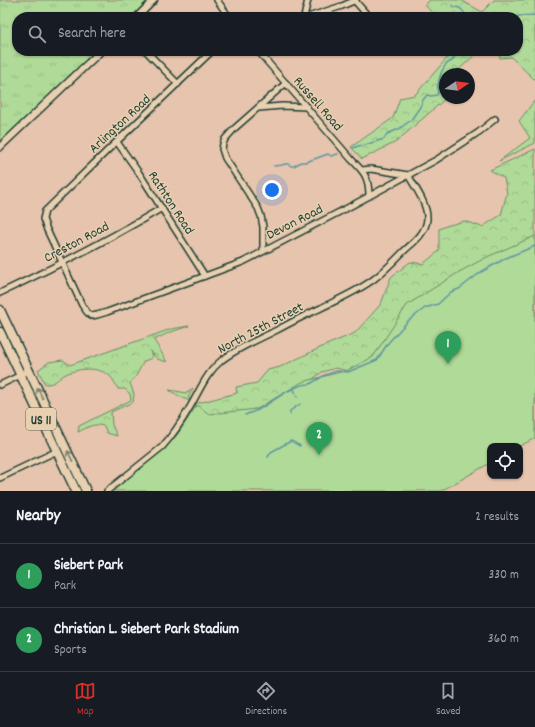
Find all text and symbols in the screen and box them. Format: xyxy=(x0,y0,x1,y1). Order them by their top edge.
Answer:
search box xyxy=(12,12,523,56)
icon: search xyxy=(26,23,48,45)
text: Search here xyxy=(58,23,126,45)
north arrow xyxy=(439,68,475,104)
street label: Russell Road xyxy=(288,73,347,136)
street label: Arlington Road xyxy=(85,90,156,159)
street label: Rathton Road xyxy=(142,167,198,239)
your location xyxy=(262,180,282,200)
street label: Devon Road xyxy=(263,200,327,246)
street label: Creston Road xyxy=(41,217,113,268)
street label: North 25th Street xyxy=(215,298,307,360)
pin: 1 xyxy=(435,331,461,364)
one-way arrow xyxy=(36,387,43,399)
road number: US 11 xyxy=(26,408,56,430)
pin: 2 xyxy=(306,422,332,455)
map controls xyxy=(487,443,523,479)
button: locate xyxy=(487,443,523,479)
one-way arrow xyxy=(66,450,73,462)
text: Nearby xyxy=(16,505,60,529)
text: 2 results xyxy=(475,508,519,527)
text: Siebert Park xyxy=(54,555,123,577)
text: 1 xyxy=(28,566,30,585)
text: 330 m xyxy=(488,566,519,585)
text: Park xyxy=(54,577,76,596)
text: Christian L. Siebert Park Stadium xyxy=(54,619,239,641)
text: 2 xyxy=(26,630,32,649)
text: 360 m xyxy=(488,630,519,649)
text: Sports xyxy=(54,641,87,660)
tab: Map xyxy=(74,680,96,720)
tab: Directions xyxy=(245,680,287,720)
tab: Saved xyxy=(436,680,461,720)

